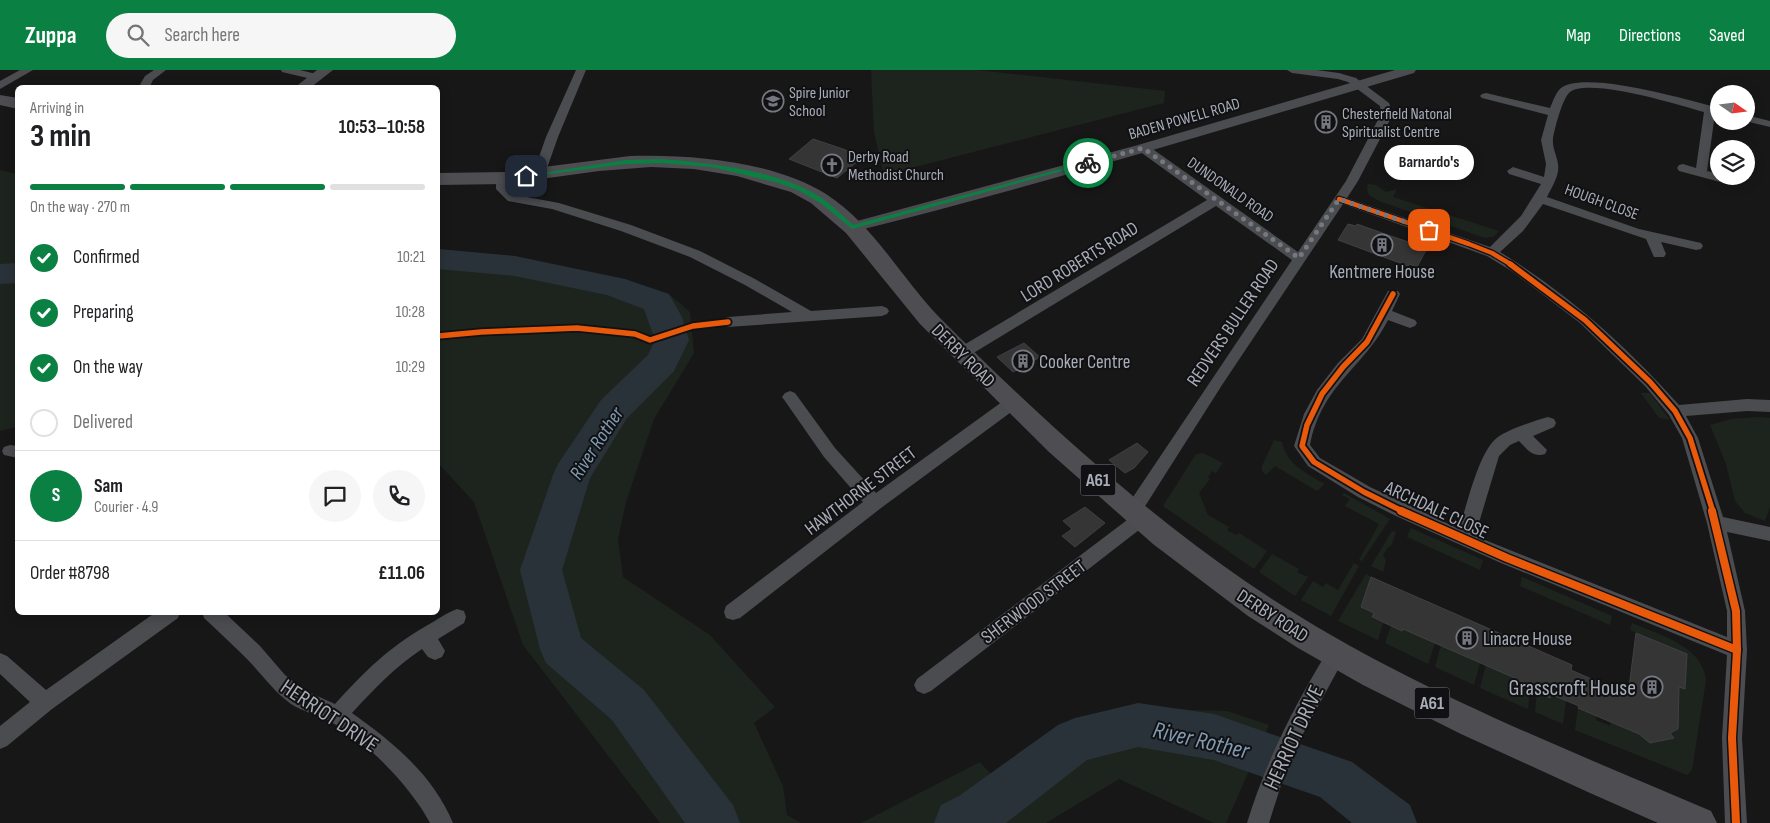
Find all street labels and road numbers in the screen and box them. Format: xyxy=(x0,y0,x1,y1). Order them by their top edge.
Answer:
street label: BADEN POWELL ROAD xyxy=(1127,94,1242,144)
street label: DUNDONALD ROAD xyxy=(1183,154,1277,227)
street label: HOUGH CLOSE xyxy=(1562,180,1641,225)
street label: LORD ROBERTS ROAD xyxy=(1017,217,1143,308)
street label: REDVERS BULLER ROAD xyxy=(1182,255,1284,391)
street label: DERBY ROAD xyxy=(926,319,1000,393)
street label: HAWTHORNE STREET xyxy=(801,442,921,541)
road number: A61 xyxy=(1080,464,1116,496)
street label: ARCHDALE CLOSE xyxy=(1380,476,1492,544)
street label: SHERWOOD STREET xyxy=(977,555,1091,649)
street label: DERBY ROAD xyxy=(1232,585,1312,648)
street label: HERRIOT DRIVE xyxy=(275,674,383,759)
street label: HERRIOT DRIVE xyxy=(1258,681,1330,794)
road number: A61 xyxy=(1414,688,1450,718)

